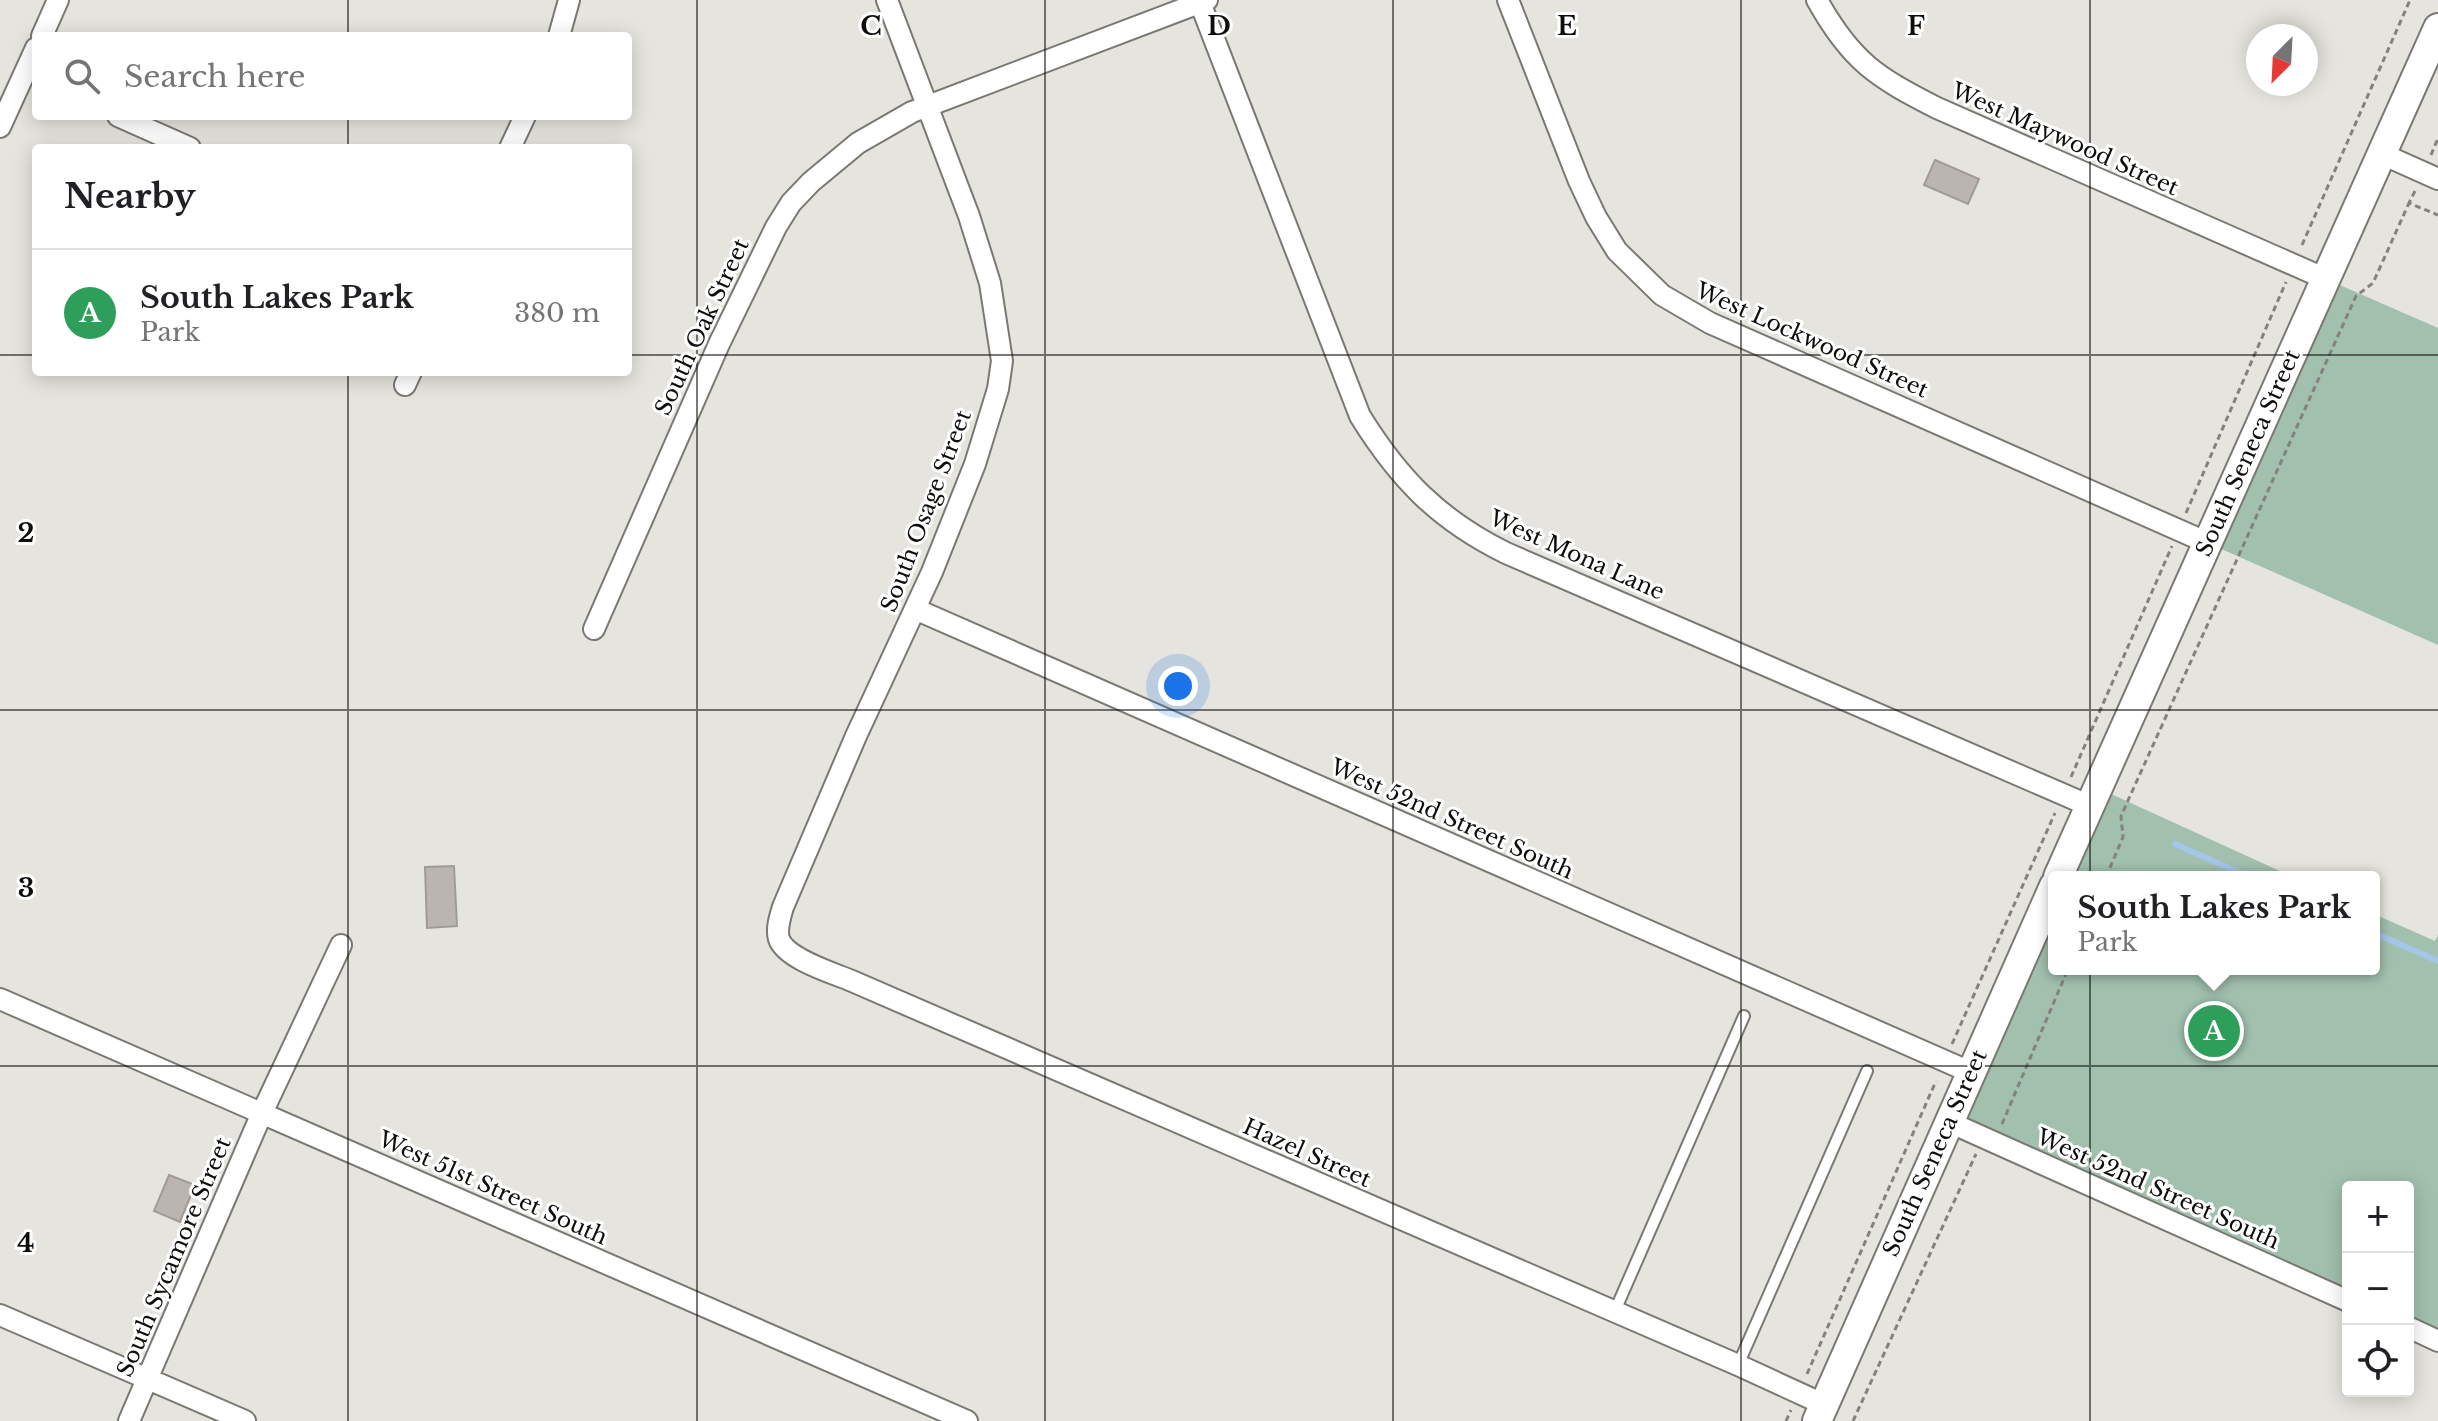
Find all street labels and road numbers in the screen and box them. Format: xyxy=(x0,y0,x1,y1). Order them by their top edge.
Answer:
street label: West Maywood Street xyxy=(1946,76,2183,202)
street label: South Oak Street xyxy=(649,234,755,420)
street label: West Lockwood Street xyxy=(1691,276,1933,404)
street label: South Seneca Street xyxy=(2190,345,2306,561)
street label: South Osage Street xyxy=(875,406,977,616)
street label: West Mona Lane xyxy=(1484,504,1669,606)
street label: West 52nd Street South xyxy=(1325,753,1578,885)
street label: South Seneca Street xyxy=(1877,1045,1993,1261)
street label: Hazel Street xyxy=(1239,1113,1376,1193)
street label: West 52nd Street South xyxy=(2031,1123,2284,1255)
street label: West 51st Street South xyxy=(374,1125,612,1251)
street label: South Sycamore Street xyxy=(111,1132,237,1381)

